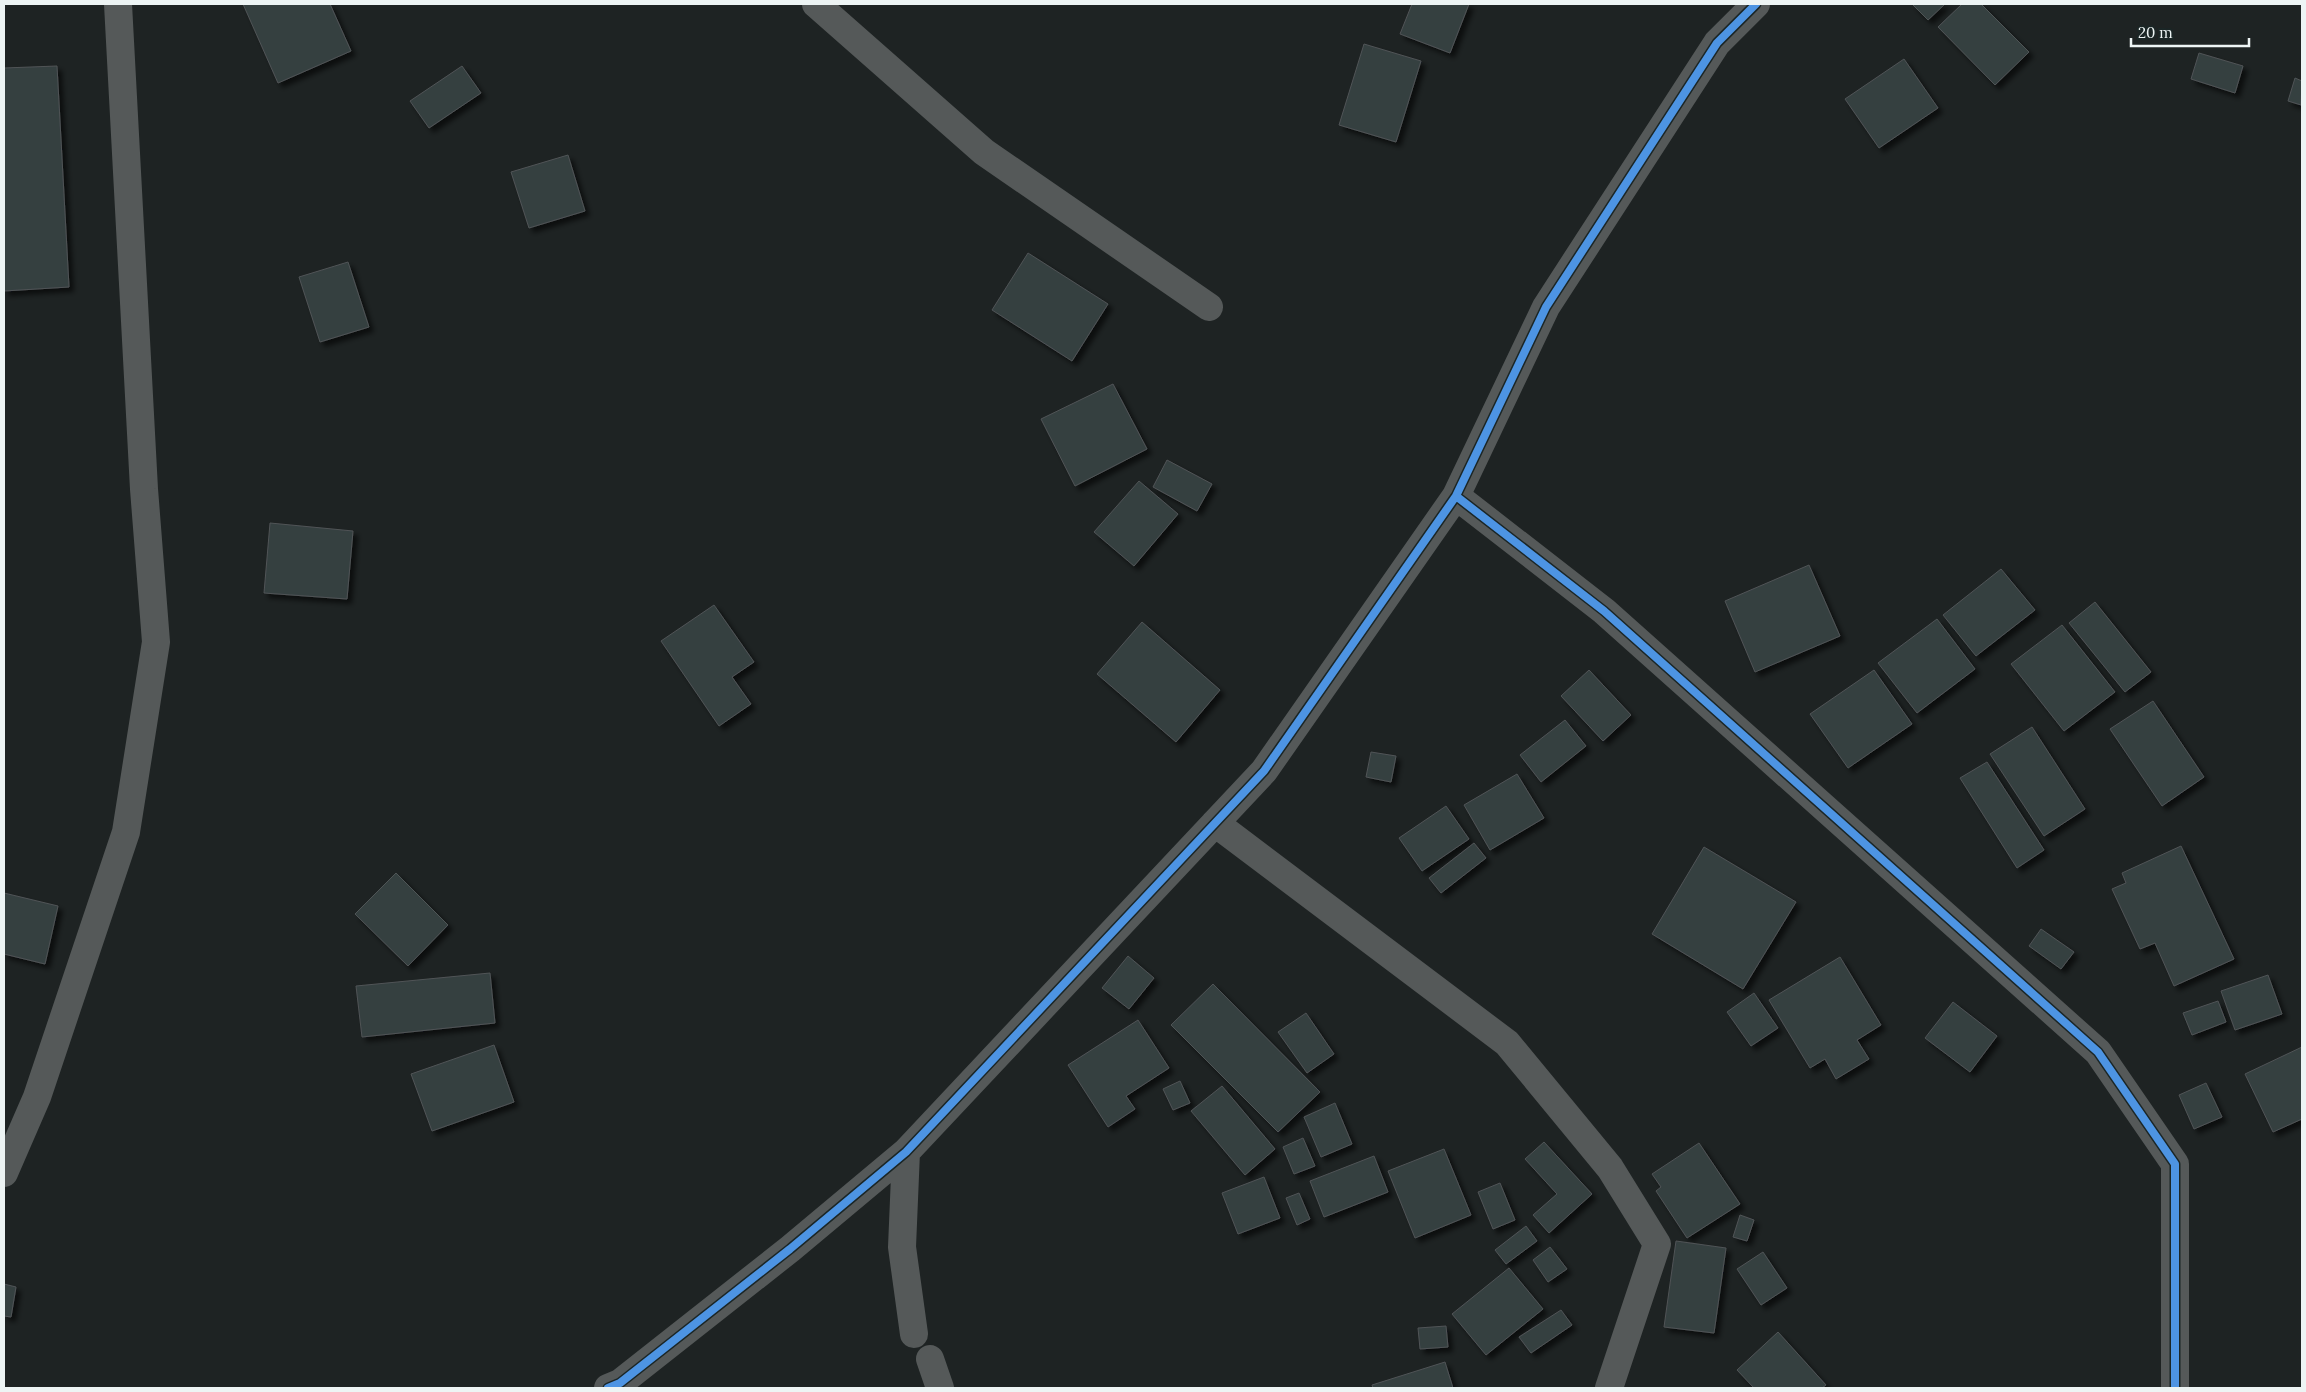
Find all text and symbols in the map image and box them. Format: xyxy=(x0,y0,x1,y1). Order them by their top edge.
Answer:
scale bar xyxy=(2131,15,2248,47)
text: 20 m xyxy=(2138,23,2173,42)

